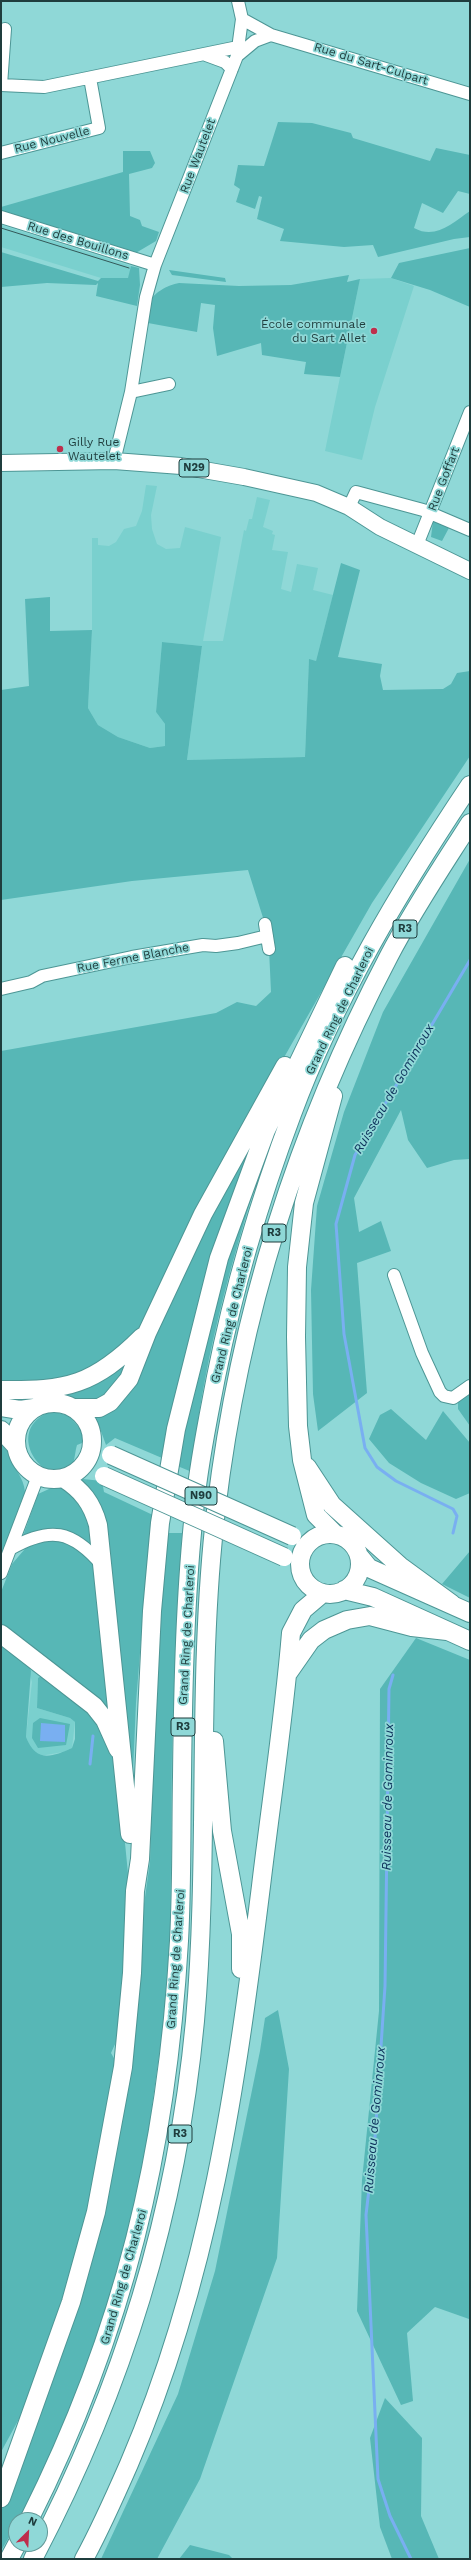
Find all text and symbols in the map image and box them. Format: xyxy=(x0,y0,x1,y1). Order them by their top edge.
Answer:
street label: Rue du Sart-Culpart xyxy=(312,40,430,88)
street label: Rue Wautelet xyxy=(177,117,219,195)
street label: Rue Nouvelle xyxy=(13,124,91,156)
street label: Rue des Bouillons xyxy=(26,219,130,263)
place label: École communale du Sart Allet xyxy=(261,317,366,345)
marker: École communale du Sart Allet xyxy=(369,326,379,336)
place label: Gilly Rue Wautelet xyxy=(68,435,121,463)
marker: Gilly Rue Wautelet xyxy=(55,444,65,454)
street label: Rue Goffart xyxy=(425,445,463,513)
road number: N29 xyxy=(179,459,209,477)
road number: R3 xyxy=(393,920,417,938)
street label: Rue Ferme Blanche xyxy=(76,940,190,976)
street label: Grand Ring de Charleroi xyxy=(303,945,377,1077)
water label: Ruisseau de Gominroux xyxy=(350,1021,438,1157)
road number: R3 xyxy=(262,1224,286,1242)
street label: Grand Ring de Charleroi xyxy=(208,1245,256,1385)
road number: N90 xyxy=(185,1487,217,1505)
street label: Grand Ring de Charleroi xyxy=(176,1565,198,1705)
road number: R3 xyxy=(171,1718,195,1736)
water label: Ruisseau de Gominroux xyxy=(379,1723,397,1871)
street label: Grand Ring de Charleroi xyxy=(164,1889,188,2029)
water label: Ruisseau de Gominroux xyxy=(361,2046,389,2194)
road number: R3 xyxy=(168,2125,192,2143)
street label: Grand Ring de Charleroi xyxy=(98,2208,150,2346)
north arrow xyxy=(8,2512,48,2552)
text: N xyxy=(26,2514,39,2529)

